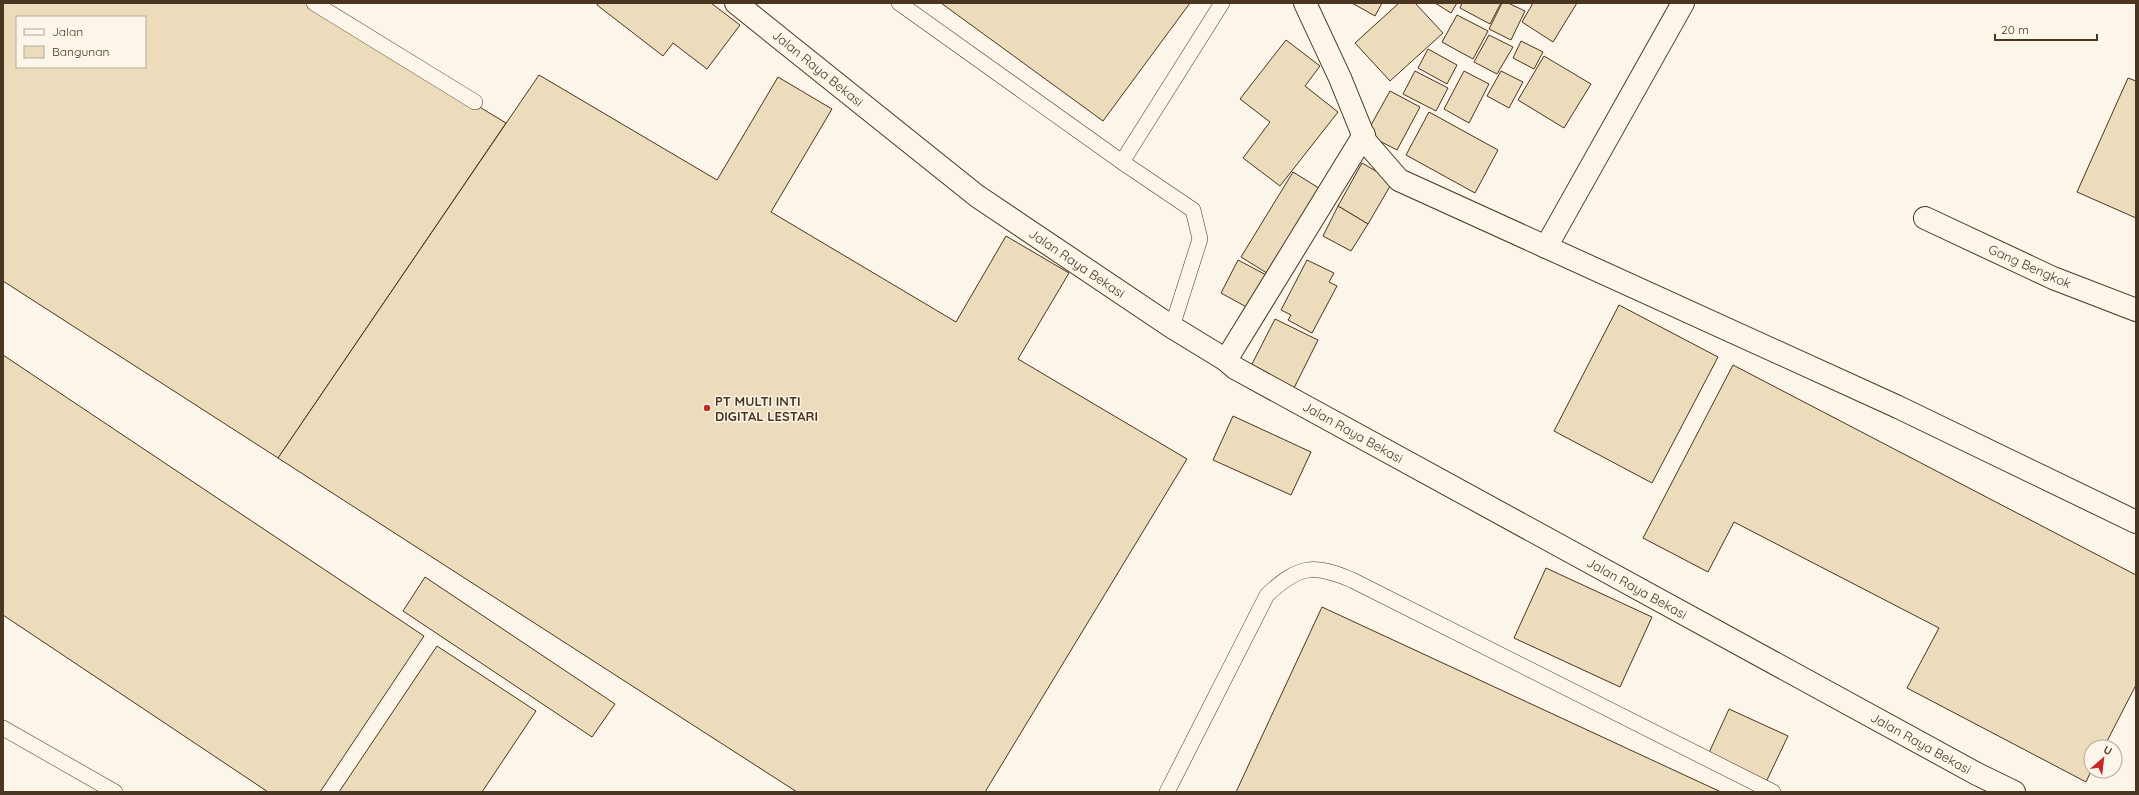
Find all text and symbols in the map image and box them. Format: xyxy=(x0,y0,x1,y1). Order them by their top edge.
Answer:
legend xyxy=(16,16,146,68)
scale bar xyxy=(1995,16,2097,42)
text: 20 m xyxy=(2001,22,2029,37)
text: Jalan xyxy=(52,24,83,39)
street label: Jalan Raya Bekasi xyxy=(769,26,867,110)
text: Bangunan xyxy=(52,44,109,59)
street label: Jalan Raya Bekasi xyxy=(1026,225,1128,301)
street label: Gang Bengkok xyxy=(1986,241,2074,291)
place label: PT MULTI INTI DIGITAL LESTARI xyxy=(715,393,818,424)
street label: Jalan Raya Bekasi xyxy=(1300,398,1406,466)
marker: PT MULTI INTI DIGITAL LESTARI xyxy=(702,403,712,413)
street label: Jalan Raya Bekasi xyxy=(1584,554,1690,622)
street label: Jalan Raya Bekasi xyxy=(1868,709,1974,777)
north arrow xyxy=(2083,739,2123,779)
text: U xyxy=(2101,742,2114,758)

